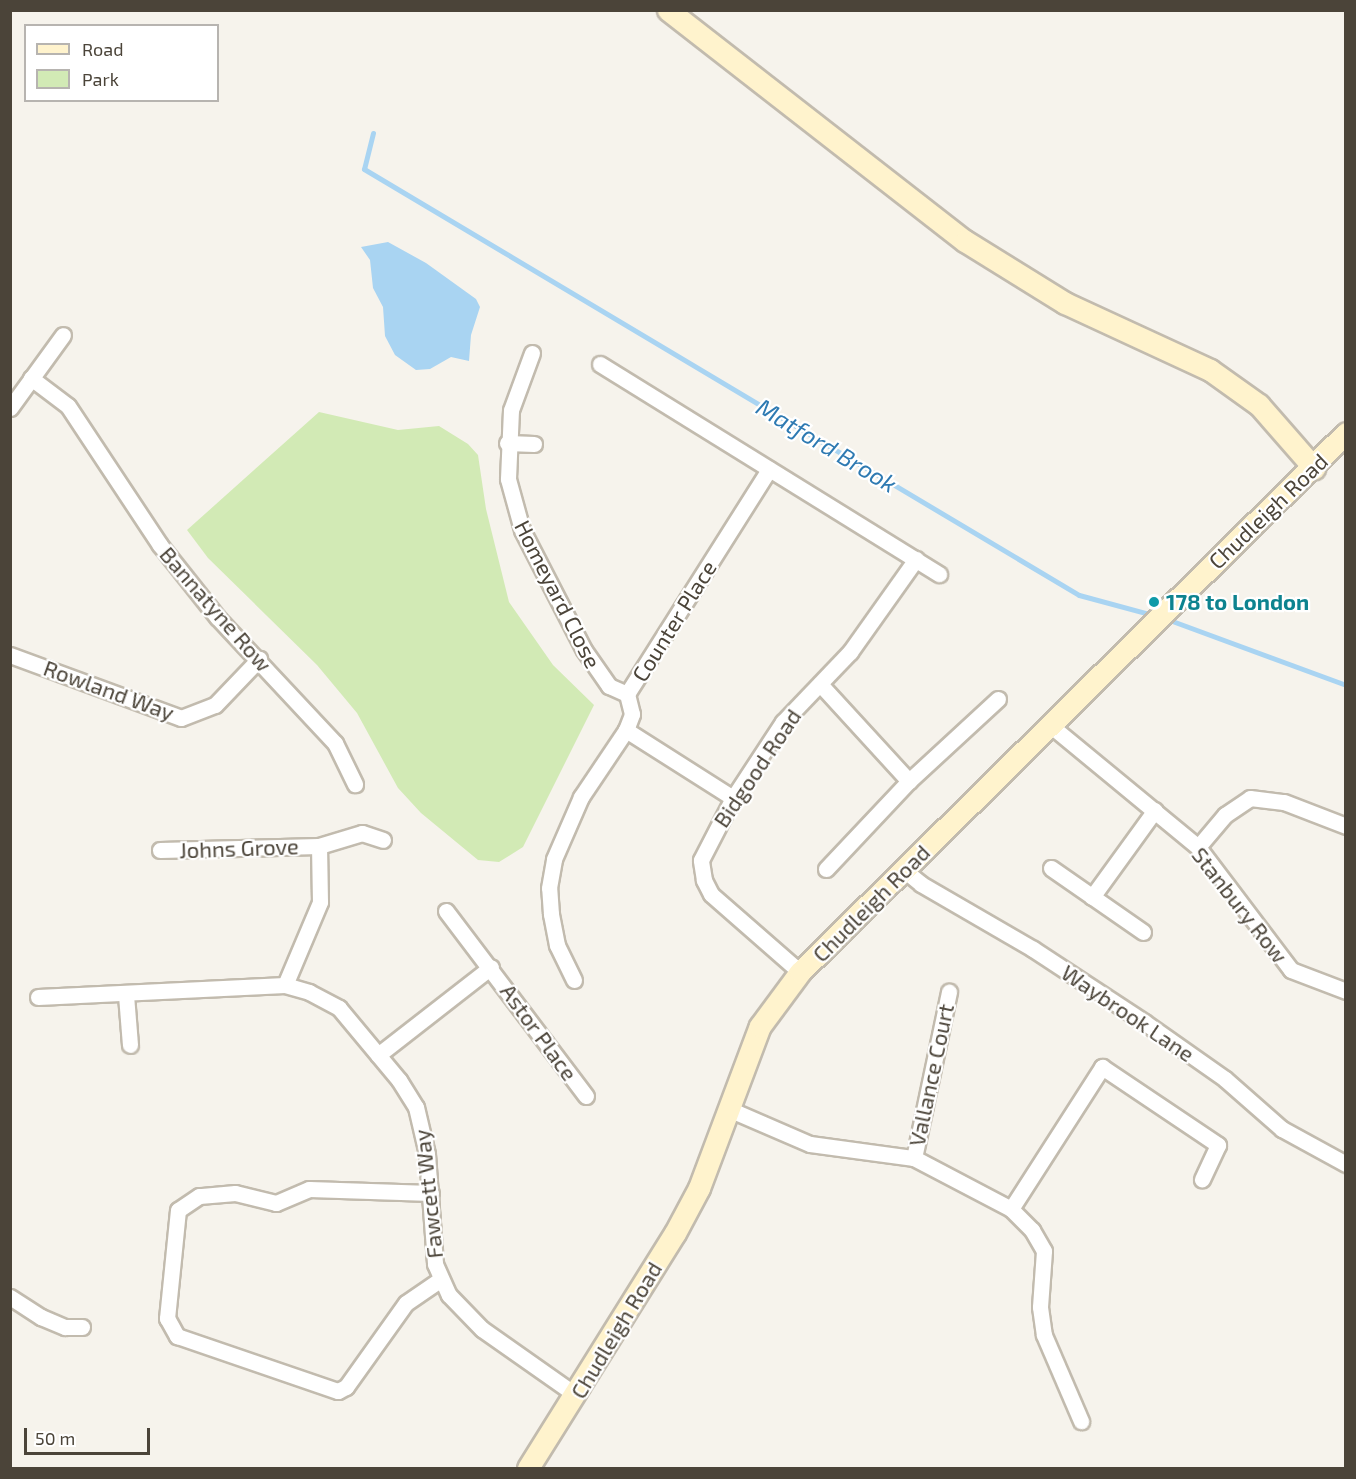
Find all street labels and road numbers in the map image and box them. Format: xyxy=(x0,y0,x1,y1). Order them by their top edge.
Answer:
street label: Chudleigh Road xyxy=(1203,448,1333,574)
street label: Homeyard Close xyxy=(509,516,607,672)
street label: Bannatyne Row xyxy=(155,541,277,677)
street label: Counter Place xyxy=(626,555,722,687)
street label: Rowland Way xyxy=(40,654,178,726)
street label: Bidgood Road xyxy=(708,704,806,832)
street label: Johns Grove xyxy=(179,833,299,863)
street label: Chudleigh Road xyxy=(807,839,935,967)
street label: Stanbury Row xyxy=(1187,842,1293,968)
street label: Waybrook Lane xyxy=(1057,959,1199,1067)
street label: Astor Place xyxy=(495,978,583,1086)
street label: Vallance Court xyxy=(903,1001,959,1149)
street label: Fawcett Way xyxy=(408,1128,448,1260)
street label: Chudleigh Road xyxy=(565,1257,667,1403)

